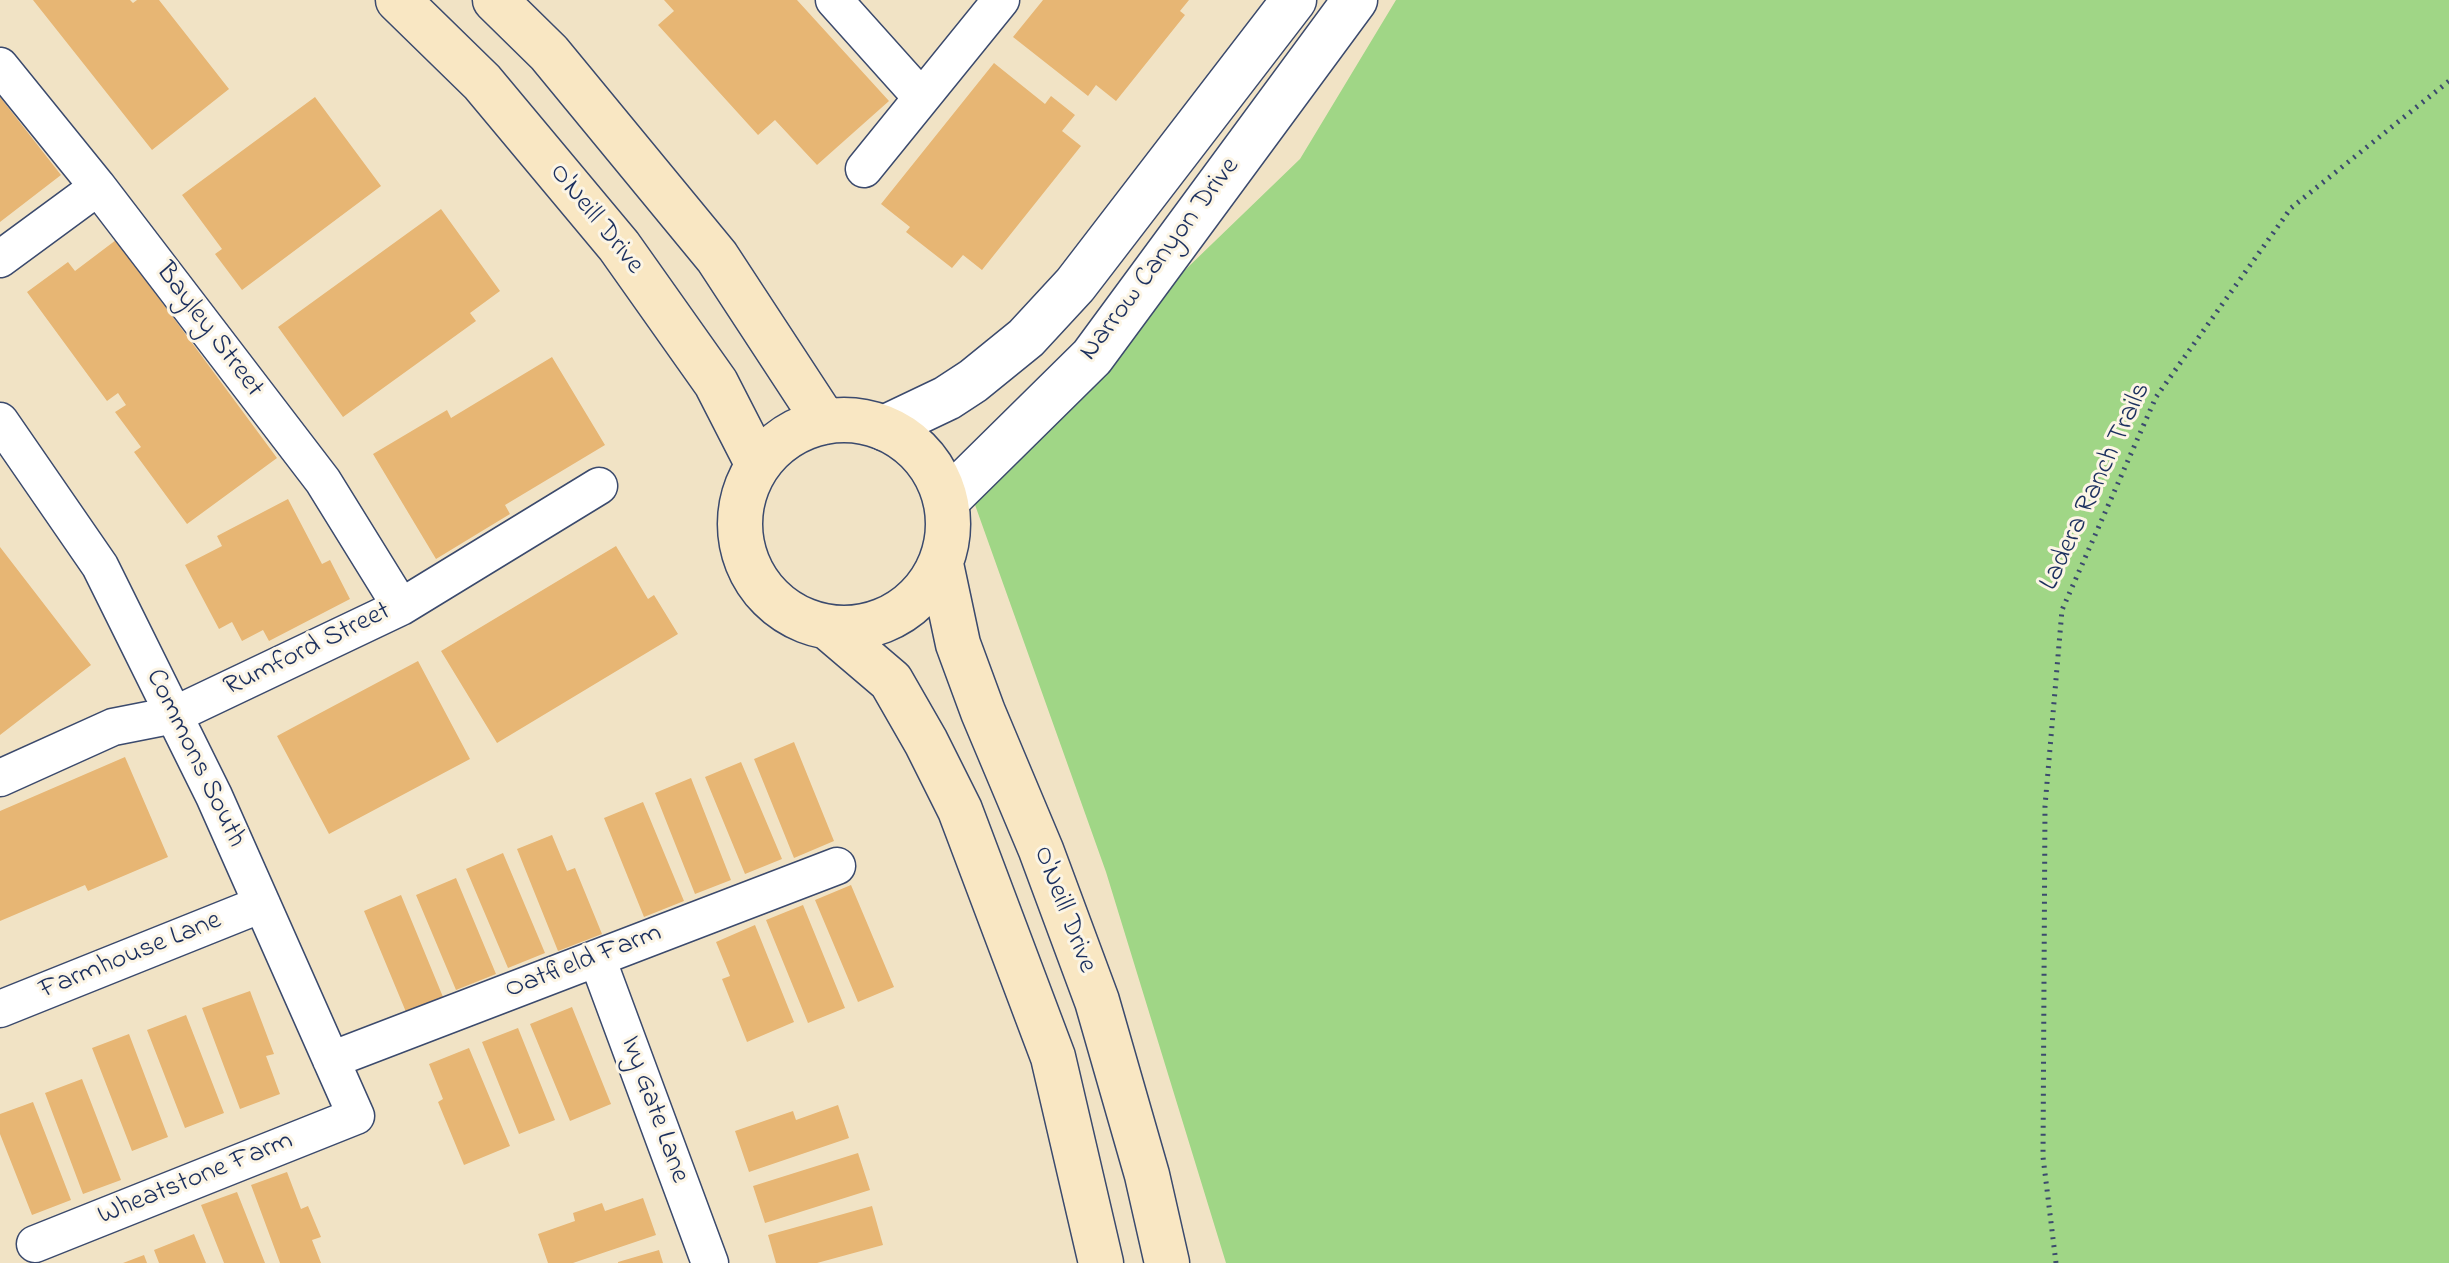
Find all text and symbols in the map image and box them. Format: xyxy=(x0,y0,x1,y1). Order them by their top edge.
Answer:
street label: Narrow Canyon Drive xyxy=(1074,152,1248,368)
street label: O'Neill Drive xyxy=(540,158,650,282)
street label: Bayley Street xyxy=(146,257,270,405)
street label: Ladera Ranch Trails xyxy=(2034,378,2160,596)
street label: Rumford Street xyxy=(219,596,397,706)
street label: Commons South xyxy=(136,664,252,854)
street label: O'Neill Drive xyxy=(1024,842,1102,978)
street label: Farmhouse Lane xyxy=(35,905,227,1009)
street label: Oatfield Farm xyxy=(501,918,667,1008)
street label: Ivy Gate Lane xyxy=(611,1032,695,1188)
street label: Wheatstone Farm xyxy=(94,1126,298,1234)

